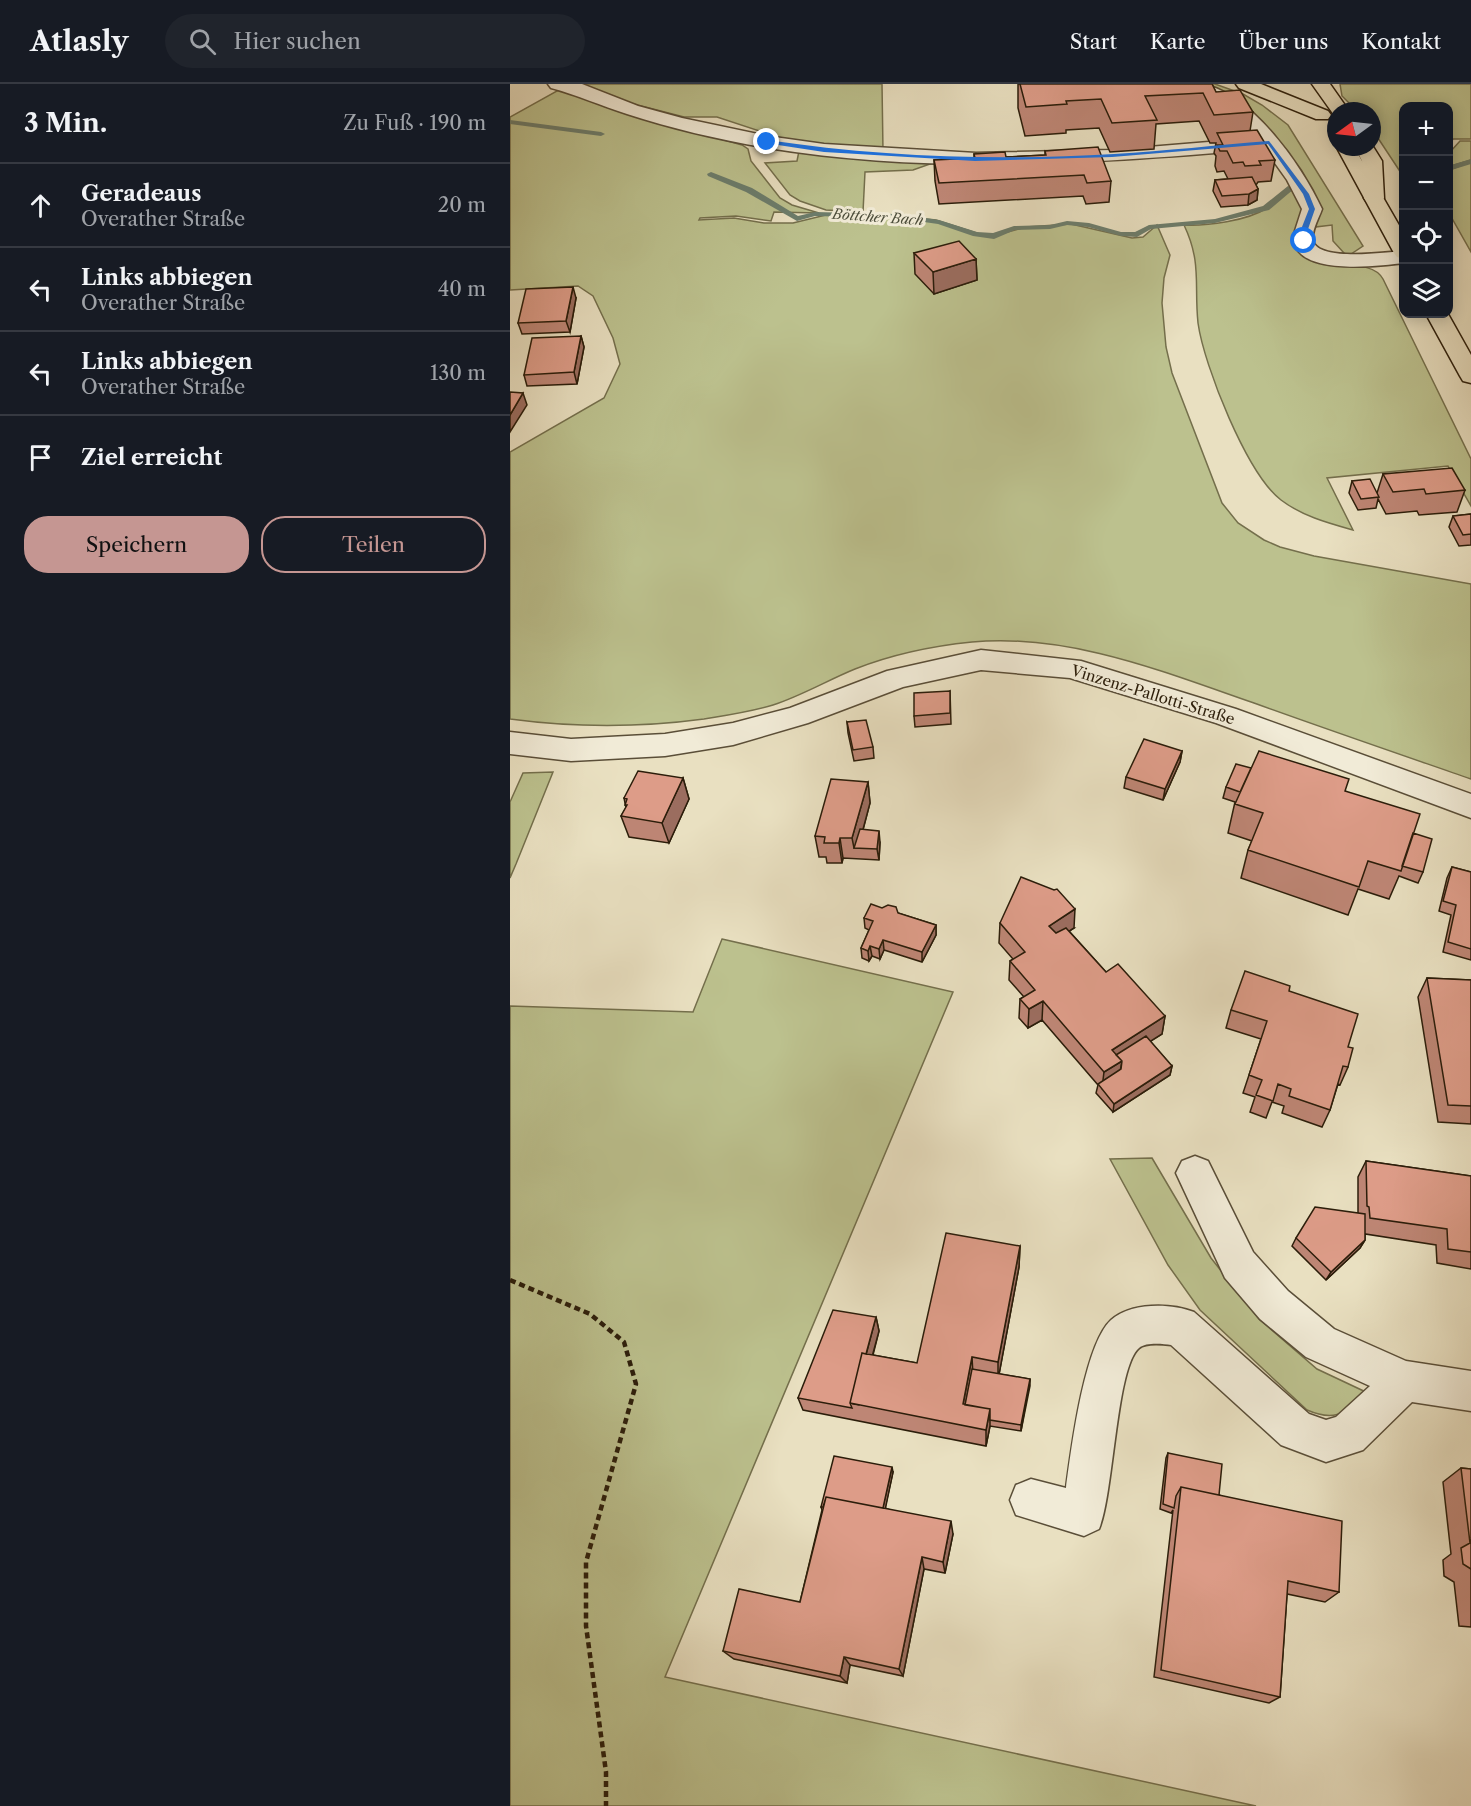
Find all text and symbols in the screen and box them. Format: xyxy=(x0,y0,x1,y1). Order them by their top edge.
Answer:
search box xyxy=(165,14,585,68)
text: Atlasly xyxy=(30,24,129,58)
icon: search xyxy=(186,25,219,58)
text: Hier suchen xyxy=(234,28,361,55)
text: Start xyxy=(1070,29,1117,54)
text: Karte xyxy=(1150,29,1206,54)
text: Über uns xyxy=(1239,29,1328,54)
text: Kontakt xyxy=(1361,29,1441,54)
north arrow xyxy=(1327,102,1381,156)
map controls xyxy=(1399,102,1453,318)
button: + xyxy=(1399,102,1453,156)
text: 3 Min. xyxy=(24,107,107,139)
text: Zu Fuß · 190 m xyxy=(343,111,486,135)
route end xyxy=(753,128,779,154)
button: − xyxy=(1399,156,1453,210)
text: Geradeaus xyxy=(81,180,201,207)
icon: ahead xyxy=(24,189,57,222)
text: 20 m xyxy=(438,193,486,217)
water label: Böttcher Bach xyxy=(831,205,924,229)
text: Overather Straße xyxy=(81,207,245,231)
button: locate xyxy=(1399,210,1453,264)
route start xyxy=(1290,227,1316,253)
text: Links abbiegen xyxy=(81,264,253,291)
button: layers xyxy=(1399,264,1453,318)
icon: left xyxy=(24,273,57,306)
text: 40 m xyxy=(438,277,486,301)
text: Overather Straße xyxy=(81,291,245,315)
text: Links abbiegen xyxy=(81,348,253,375)
icon: left xyxy=(24,357,57,390)
text: 130 m xyxy=(430,361,486,385)
text: Overather Straße xyxy=(81,375,245,399)
icon: arrive xyxy=(24,441,57,474)
text: Ziel erreicht xyxy=(81,444,222,471)
button: Speichern xyxy=(24,516,249,573)
button: Teilen xyxy=(261,516,486,573)
street label: Vinzenz-Pallotti-Straße xyxy=(1068,660,1237,728)

